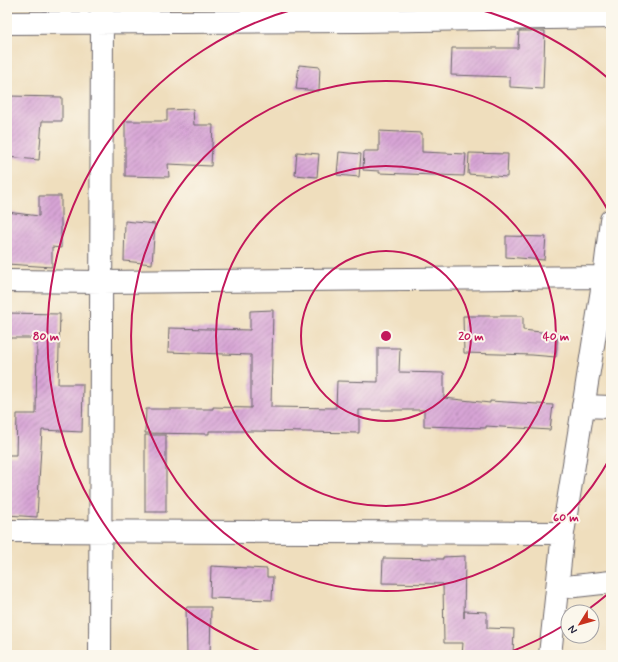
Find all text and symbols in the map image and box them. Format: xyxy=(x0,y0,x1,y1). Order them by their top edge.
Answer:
text: 80 m xyxy=(33,329,60,345)
centre of rings xyxy=(379,329,393,343)
text: 20 m xyxy=(458,329,484,345)
text: 40 m xyxy=(543,329,570,345)
text: 60 m xyxy=(553,510,579,526)
north arrow xyxy=(560,604,600,644)
text: N xyxy=(565,622,581,637)

